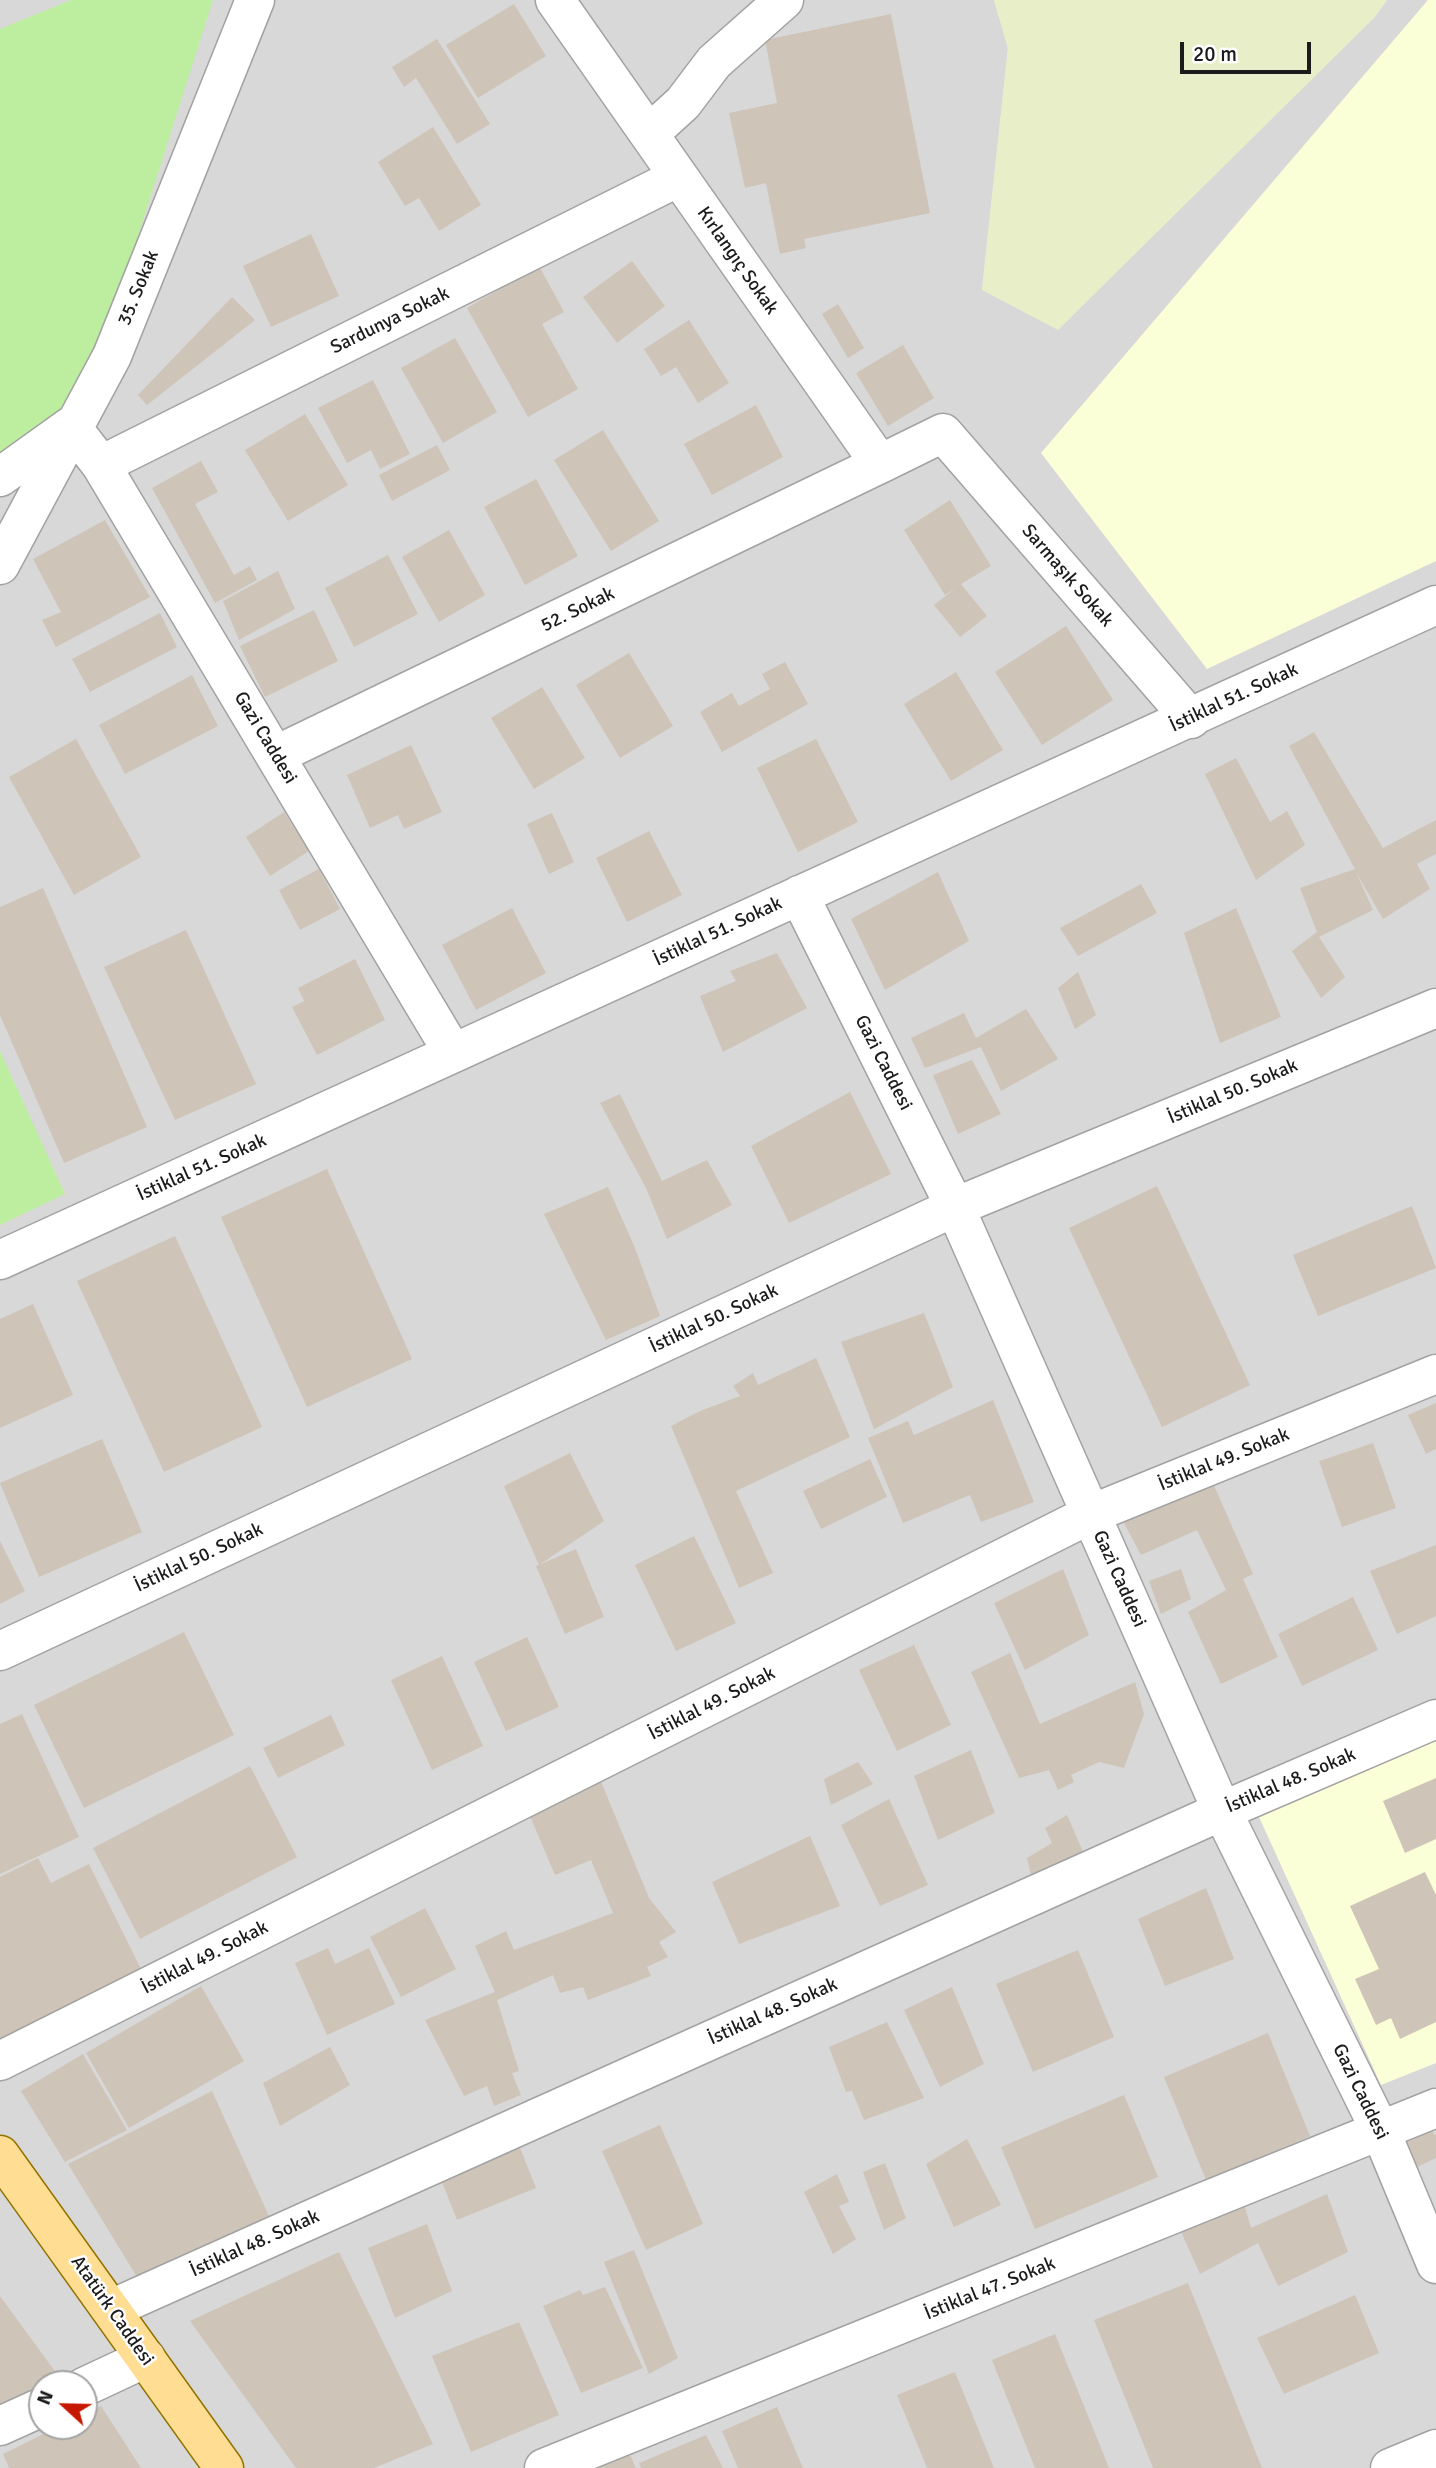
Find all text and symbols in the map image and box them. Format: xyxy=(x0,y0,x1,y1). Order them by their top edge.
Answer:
scale bar xyxy=(1184,28,1315,72)
text: 20 m xyxy=(1193,41,1237,67)
street label: Kırlangıç Sokak xyxy=(691,203,783,319)
street label: 35. Sokak xyxy=(114,247,164,329)
street label: Sardunya Sokak xyxy=(327,282,453,360)
street label: Sarmaşık Sokak xyxy=(1016,520,1118,632)
street label: 52. Sokak xyxy=(538,582,618,638)
street label: İstiklal 51. Sokak xyxy=(1166,658,1302,738)
street label: Gazi Caddesi xyxy=(229,688,301,788)
street label: İstiklal 51. Sokak xyxy=(650,892,786,972)
street label: Gazi Caddesi xyxy=(849,1012,917,1114)
street label: İstiklal 50. Sokak xyxy=(1165,1054,1301,1130)
street label: İstiklal 51. Sokak xyxy=(134,1129,270,1207)
street label: İstiklal 50. Sokak xyxy=(646,1279,782,1359)
street label: İstiklal 49. Sokak xyxy=(1155,1423,1293,1497)
street label: İstiklal 50. Sokak xyxy=(131,1518,267,1598)
street label: Gazi Caddesi xyxy=(1087,1527,1151,1631)
street label: İstiklal 49. Sokak xyxy=(645,1662,779,1746)
street label: İstiklal 48. Sokak xyxy=(1223,1743,1359,1819)
street label: İstiklal 49. Sokak xyxy=(138,1916,272,2000)
street label: İstiklal 48. Sokak xyxy=(705,1973,841,2051)
street label: Gazi Caddesi xyxy=(1327,2040,1393,2144)
street label: İstiklal 48. Sokak xyxy=(187,2205,323,2283)
street label: Atatürk Caddesi xyxy=(66,2252,158,2370)
street label: İstiklal 47. Sokak xyxy=(921,2252,1059,2326)
north arrow xyxy=(28,2370,98,2440)
text: N xyxy=(32,2387,59,2409)

